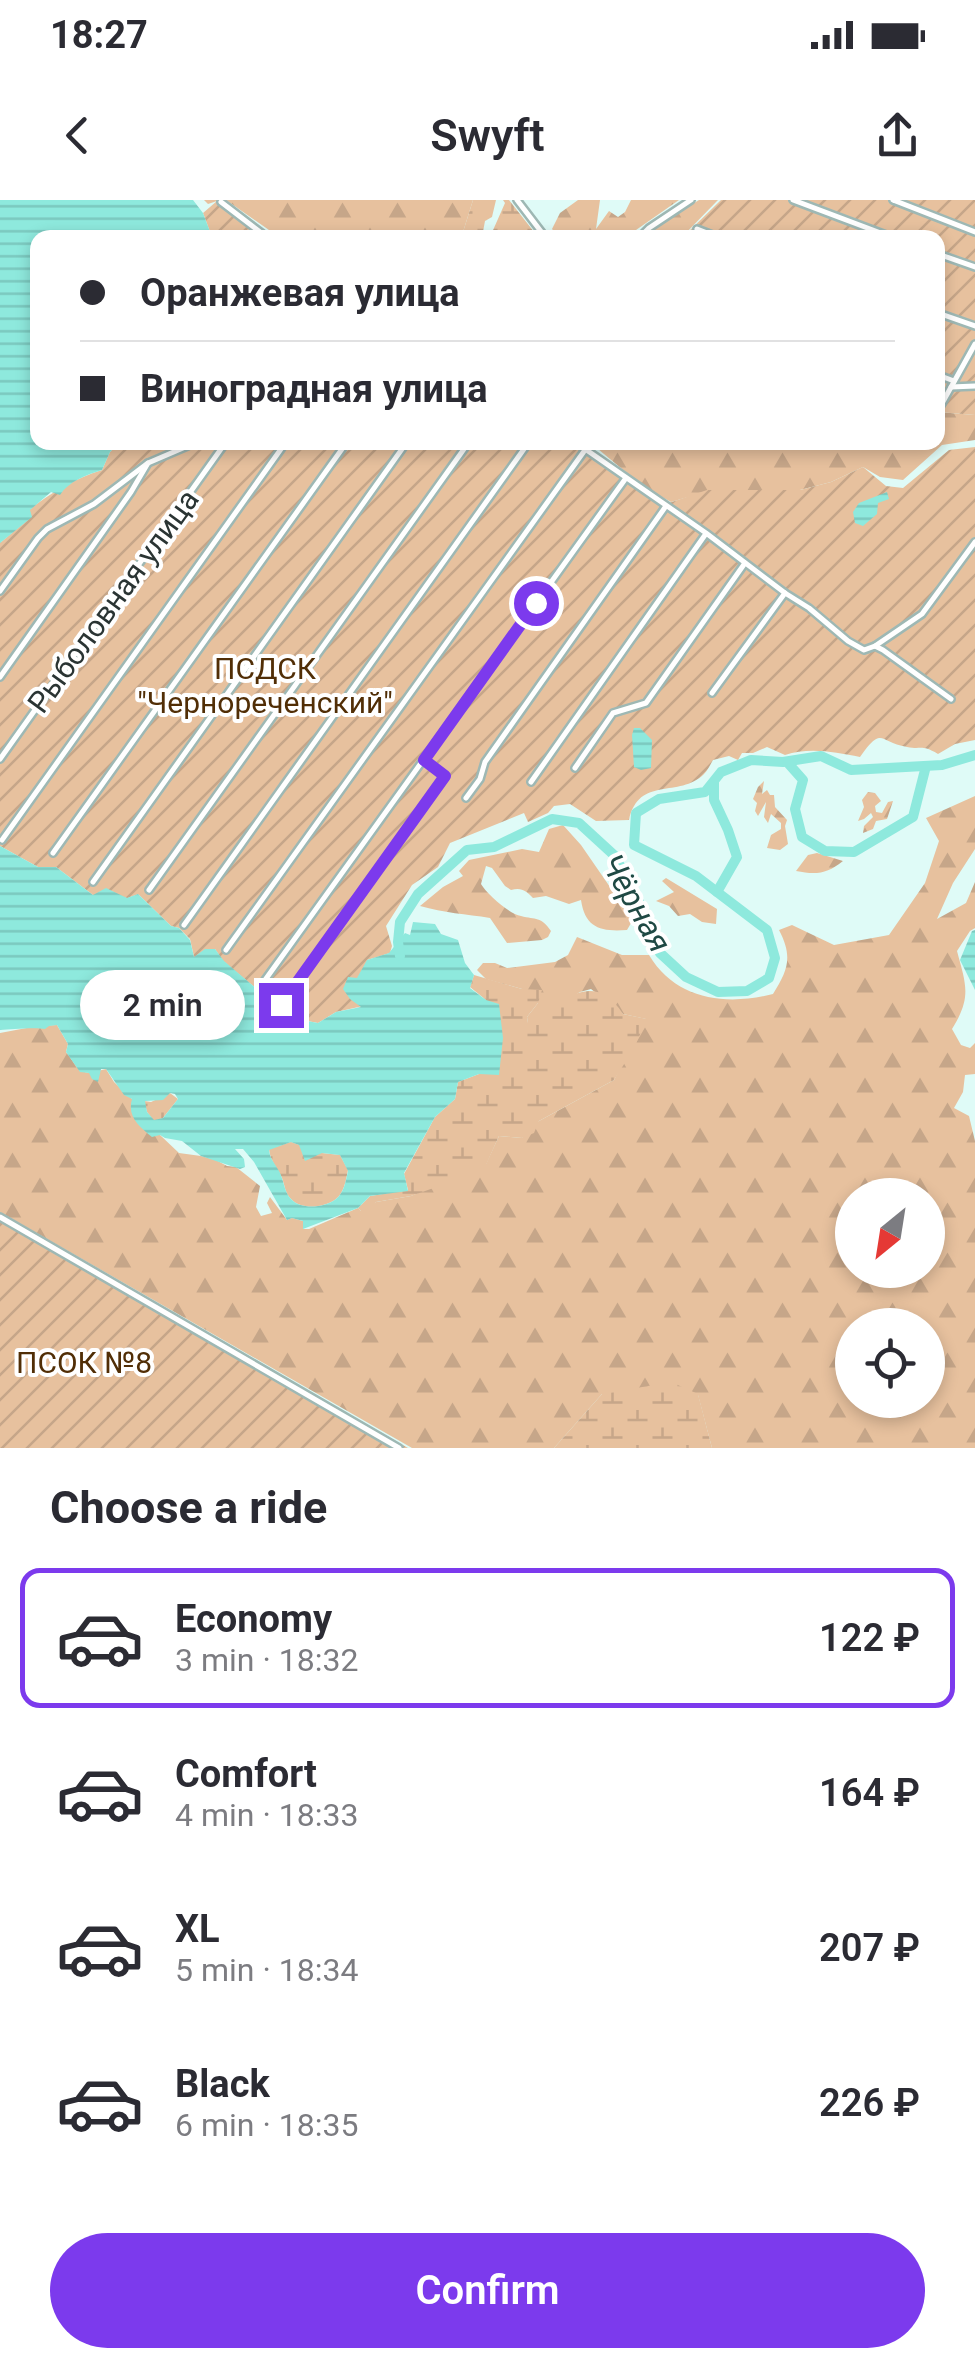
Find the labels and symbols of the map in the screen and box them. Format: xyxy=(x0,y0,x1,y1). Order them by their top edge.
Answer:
street label: Рыболовная улица xyxy=(20,483,206,719)
route start xyxy=(514,581,559,626)
park label: ПСДСК "Чернореченский" xyxy=(137,651,393,720)
water label: Чёрная xyxy=(593,847,679,959)
callout: 2 min xyxy=(81,970,246,1040)
route end xyxy=(259,983,304,1028)
north arrow xyxy=(835,1178,945,1288)
park label: ПСОК №8 xyxy=(16,1345,152,1380)

